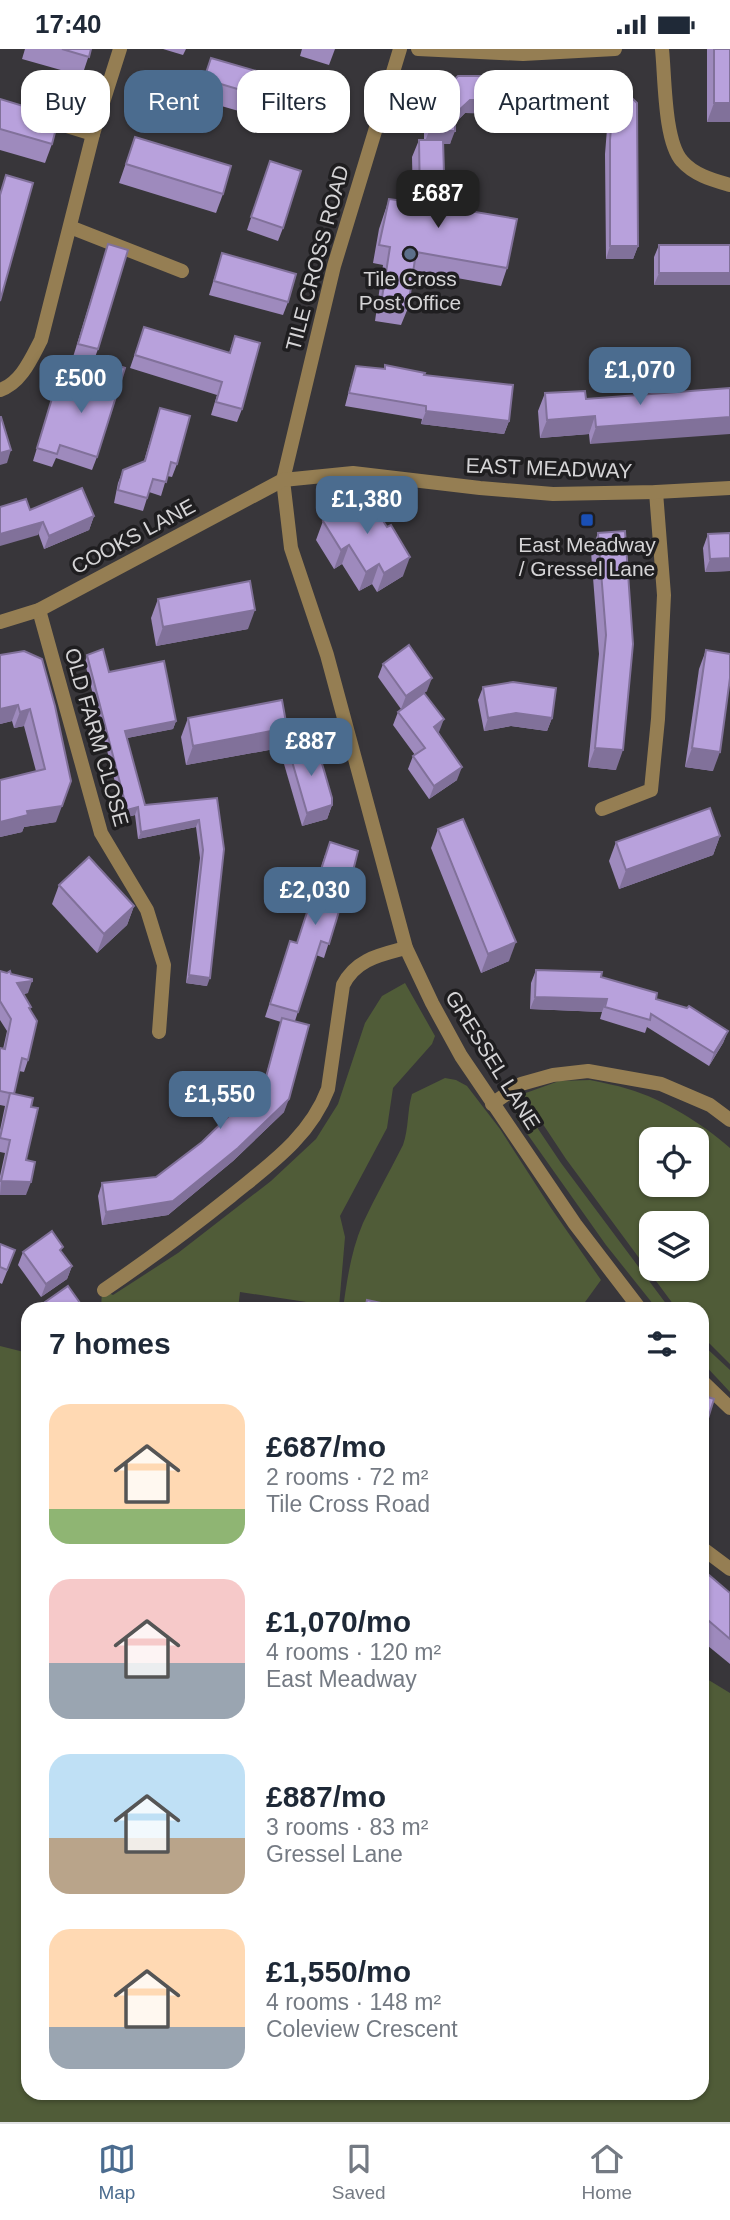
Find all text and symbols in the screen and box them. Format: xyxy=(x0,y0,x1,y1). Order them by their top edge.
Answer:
text: 17:40 xyxy=(35,9,102,39)
chip: Buy xyxy=(21,70,110,133)
chip: Rent xyxy=(124,70,223,133)
chip: Filters xyxy=(237,70,350,133)
chip: New xyxy=(364,70,460,133)
chip: Apartment xyxy=(474,70,633,133)
street label: TILE CROSS ROAD xyxy=(281,163,353,353)
pin: £687 xyxy=(397,171,479,230)
text: £687 xyxy=(412,180,464,206)
marker: Tile Cross Post Office xyxy=(402,246,418,262)
place label: Tile Cross Post Office xyxy=(359,267,461,314)
pin: £1,070 xyxy=(583,347,697,407)
pin: £500 xyxy=(40,355,122,415)
text: £1,070 xyxy=(605,357,675,383)
text: £500 xyxy=(55,365,107,391)
street label: EAST MEADWAY xyxy=(465,454,633,482)
pin: £1,380 xyxy=(310,477,424,536)
text: £1,380 xyxy=(332,486,402,512)
street label: COOKS LANE xyxy=(67,494,199,578)
marker: East Meadway / Gressel Lane xyxy=(579,512,595,528)
place label: East Meadway / Gressel Lane xyxy=(518,533,656,580)
street label: OLD FARM CLOSE xyxy=(61,645,133,829)
pin: £887 xyxy=(270,719,352,778)
text: £887 xyxy=(285,728,337,754)
pin: £2,030 xyxy=(258,867,372,927)
text: £2,030 xyxy=(280,877,350,903)
street label: GRESSEL LANE xyxy=(441,986,545,1134)
pin: £1,550 xyxy=(163,1072,277,1131)
text: £1,550 xyxy=(185,1081,255,1107)
map controls xyxy=(639,1127,709,1281)
button: locate xyxy=(639,1127,709,1197)
button: layers xyxy=(639,1211,709,1281)
icon: filters xyxy=(643,1325,681,1363)
text: 7 homes xyxy=(49,1327,171,1360)
text: £687/mo xyxy=(266,1430,386,1463)
icon: home xyxy=(105,1432,189,1516)
text: 2 rooms · 72 m² xyxy=(266,1464,428,1490)
text: Tile Cross Road xyxy=(266,1491,430,1517)
text: £1,070/mo xyxy=(266,1605,411,1638)
icon: home xyxy=(105,1607,189,1691)
text: 4 rooms · 120 m² xyxy=(266,1639,441,1665)
text: East Meadway xyxy=(266,1666,417,1692)
text: £887/mo xyxy=(266,1780,386,1813)
icon: home xyxy=(105,1782,189,1866)
text: 3 rooms · 83 m² xyxy=(266,1814,428,1840)
text: Gressel Lane xyxy=(266,1841,403,1867)
text: £1,550/mo xyxy=(266,1955,411,1988)
icon: home xyxy=(105,1957,189,2041)
text: 4 rooms · 148 m² xyxy=(266,1989,441,2015)
text: Coleview Crescent xyxy=(266,2016,458,2042)
tab: Map xyxy=(98,2140,136,2204)
tab: Saved xyxy=(332,2140,386,2204)
tab: Home xyxy=(581,2140,632,2204)

